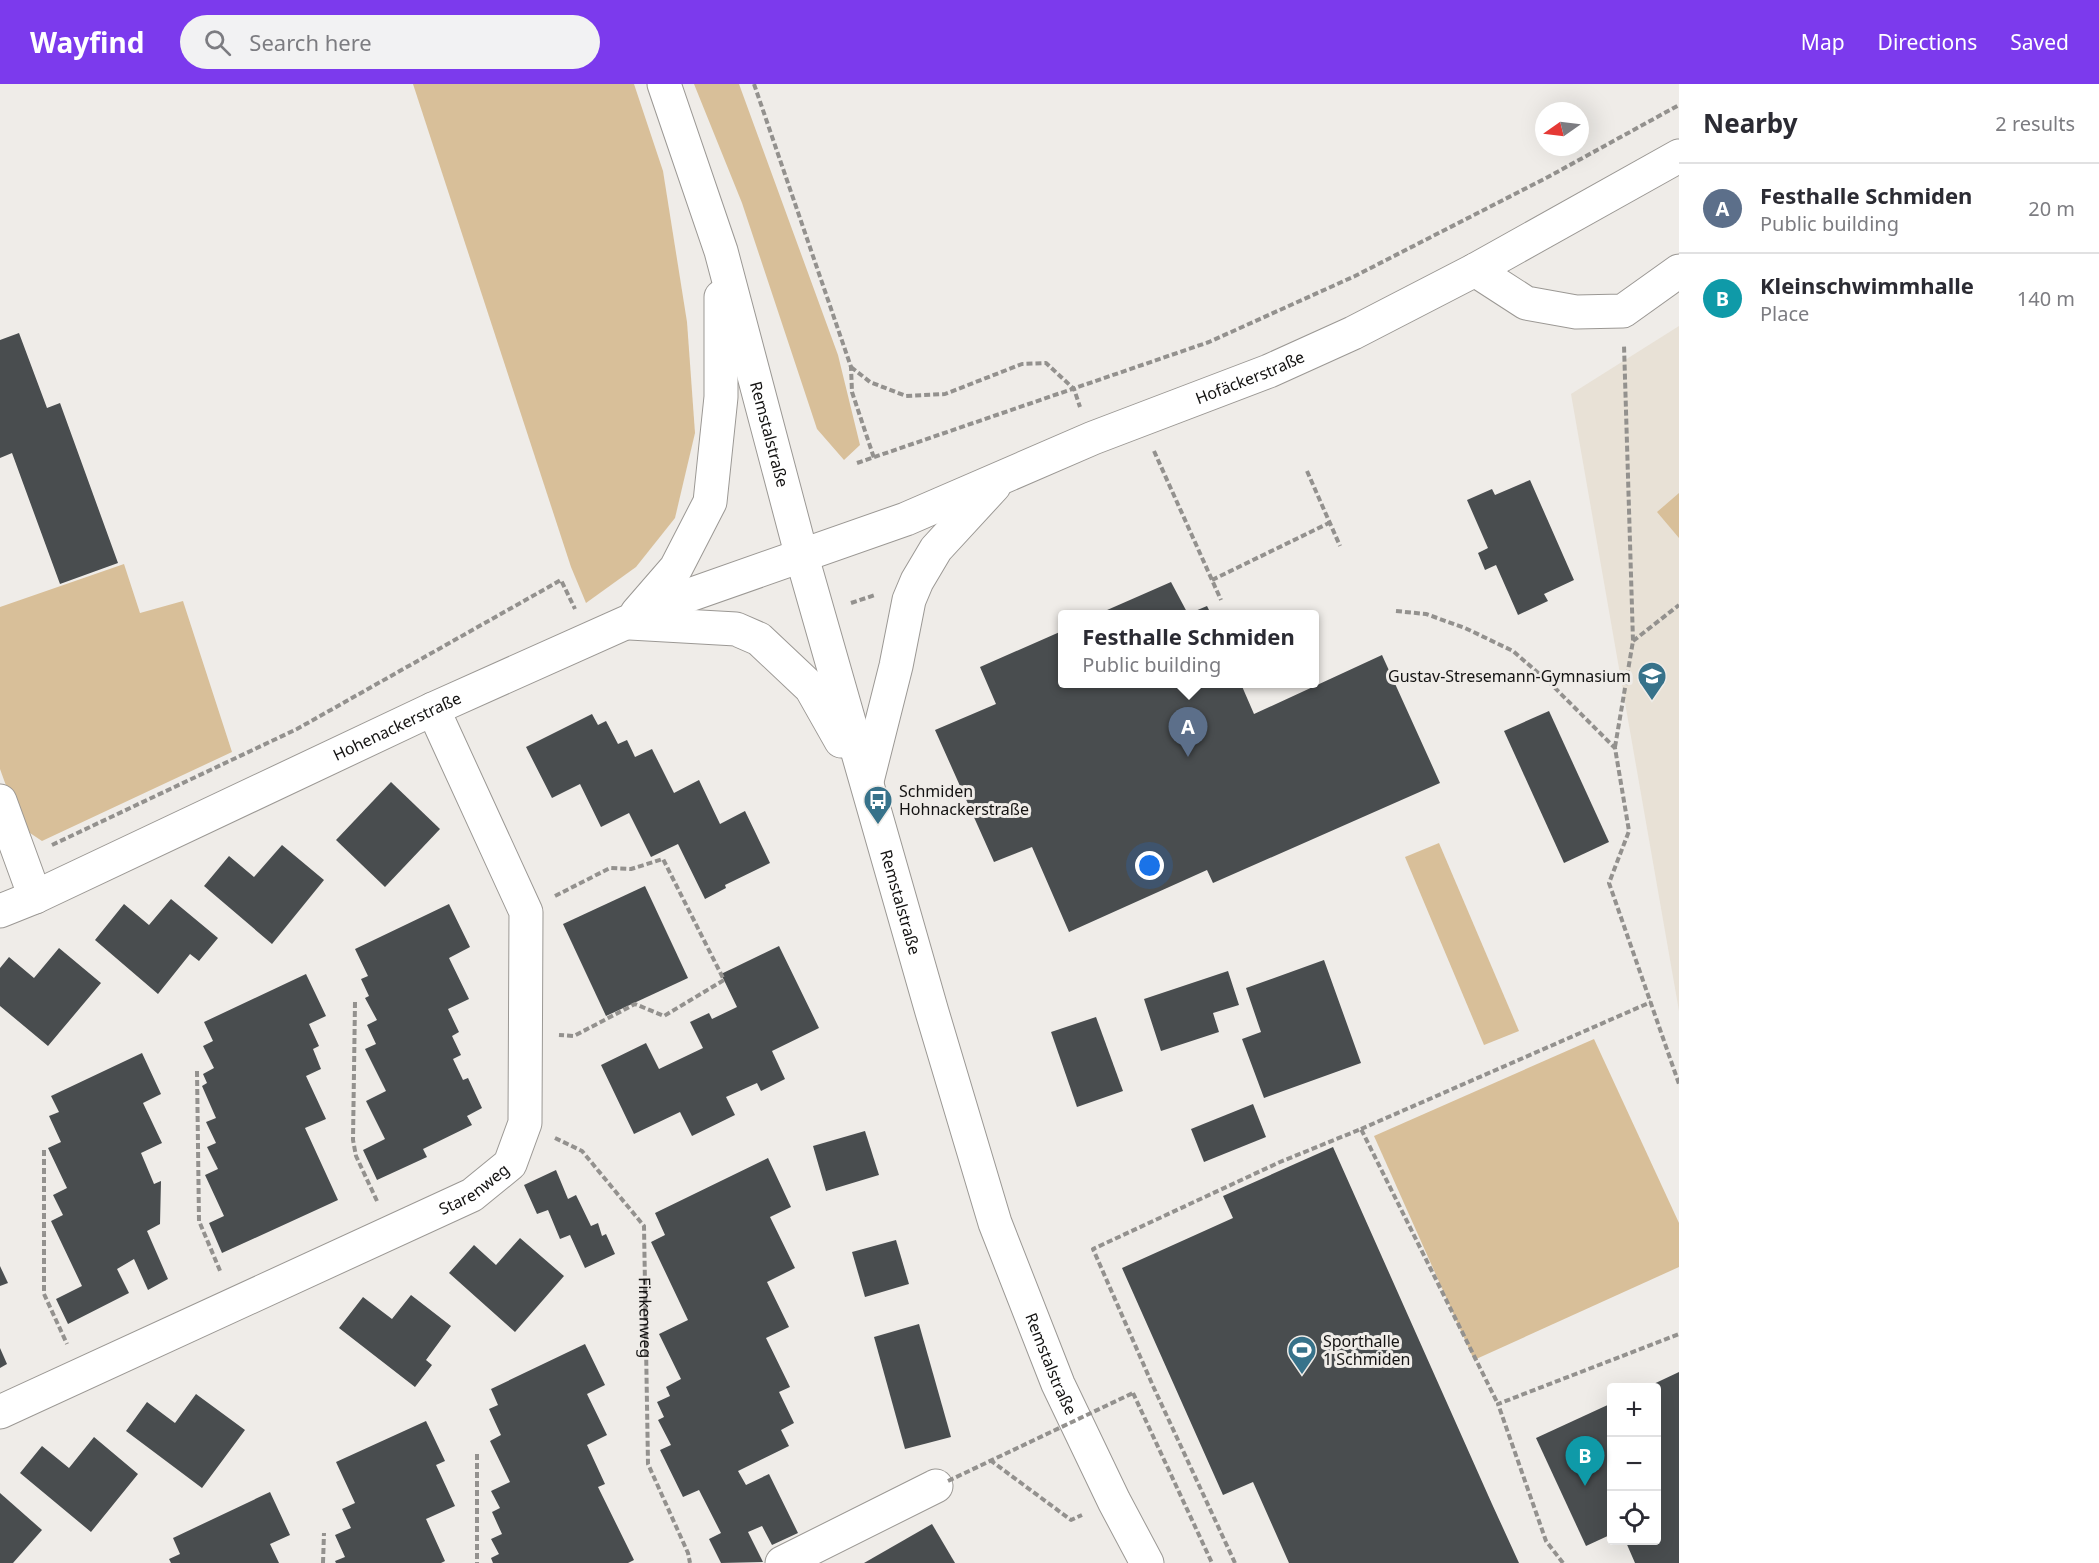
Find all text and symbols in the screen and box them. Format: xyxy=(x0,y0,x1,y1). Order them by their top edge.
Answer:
search box xyxy=(180,15,600,69)
text: Wayfind xyxy=(30,23,144,61)
icon: search xyxy=(201,26,234,59)
text: Search here xyxy=(249,27,372,57)
text: Map xyxy=(1801,28,1845,56)
text: Directions xyxy=(1878,28,1977,56)
text: Saved xyxy=(2010,28,2069,56)
north arrow xyxy=(1535,102,1589,156)
text: Nearby xyxy=(1703,105,1798,141)
text: 2 results xyxy=(1995,110,2075,137)
text: Festhalle Schmiden xyxy=(1760,180,1972,210)
text: A xyxy=(1716,195,1729,222)
text: 20 m xyxy=(2028,195,2075,222)
text: Public building xyxy=(1760,210,1899,237)
text: Kleinschwimmhalle xyxy=(1760,270,1974,300)
text: B xyxy=(1716,285,1729,312)
text: 140 m xyxy=(2017,285,2075,312)
text: Place xyxy=(1760,300,1809,327)
street label: Hofäckerstraße xyxy=(1192,345,1308,409)
street label: Remstalstraße xyxy=(745,379,794,489)
popup xyxy=(1058,610,1319,688)
text: Festhalle Schmiden xyxy=(1082,621,1295,651)
text: Public building xyxy=(1082,651,1221,678)
school or university icon: Gustav-Stresemann-Gymnasium xyxy=(1636,660,1668,702)
place label: Gustav-Stresemann-Gymnasium xyxy=(1388,665,1631,687)
street label: Hohenackerstraße xyxy=(329,687,465,766)
pin: A xyxy=(1168,708,1208,757)
place label: Schmiden Hohnackerstraße xyxy=(899,780,1029,820)
bus stop icon: Schmiden Hohnackerstraße xyxy=(862,784,894,826)
street label: Remstalstraße xyxy=(875,847,926,957)
your location xyxy=(1135,851,1164,880)
street label: Starenweg xyxy=(435,1158,514,1220)
street label: Finkenweg xyxy=(634,1277,657,1359)
street label: Remstalstraße xyxy=(1020,1310,1082,1418)
place label: Sporthalle 1 Schmiden xyxy=(1323,1330,1411,1370)
sports icon: Sporthalle 1 Schmiden xyxy=(1286,1334,1318,1376)
map controls xyxy=(1607,1383,1661,1545)
button: + xyxy=(1607,1383,1661,1437)
pin: B xyxy=(1566,1436,1604,1486)
button: − xyxy=(1607,1437,1661,1491)
button: locate xyxy=(1607,1491,1661,1545)

